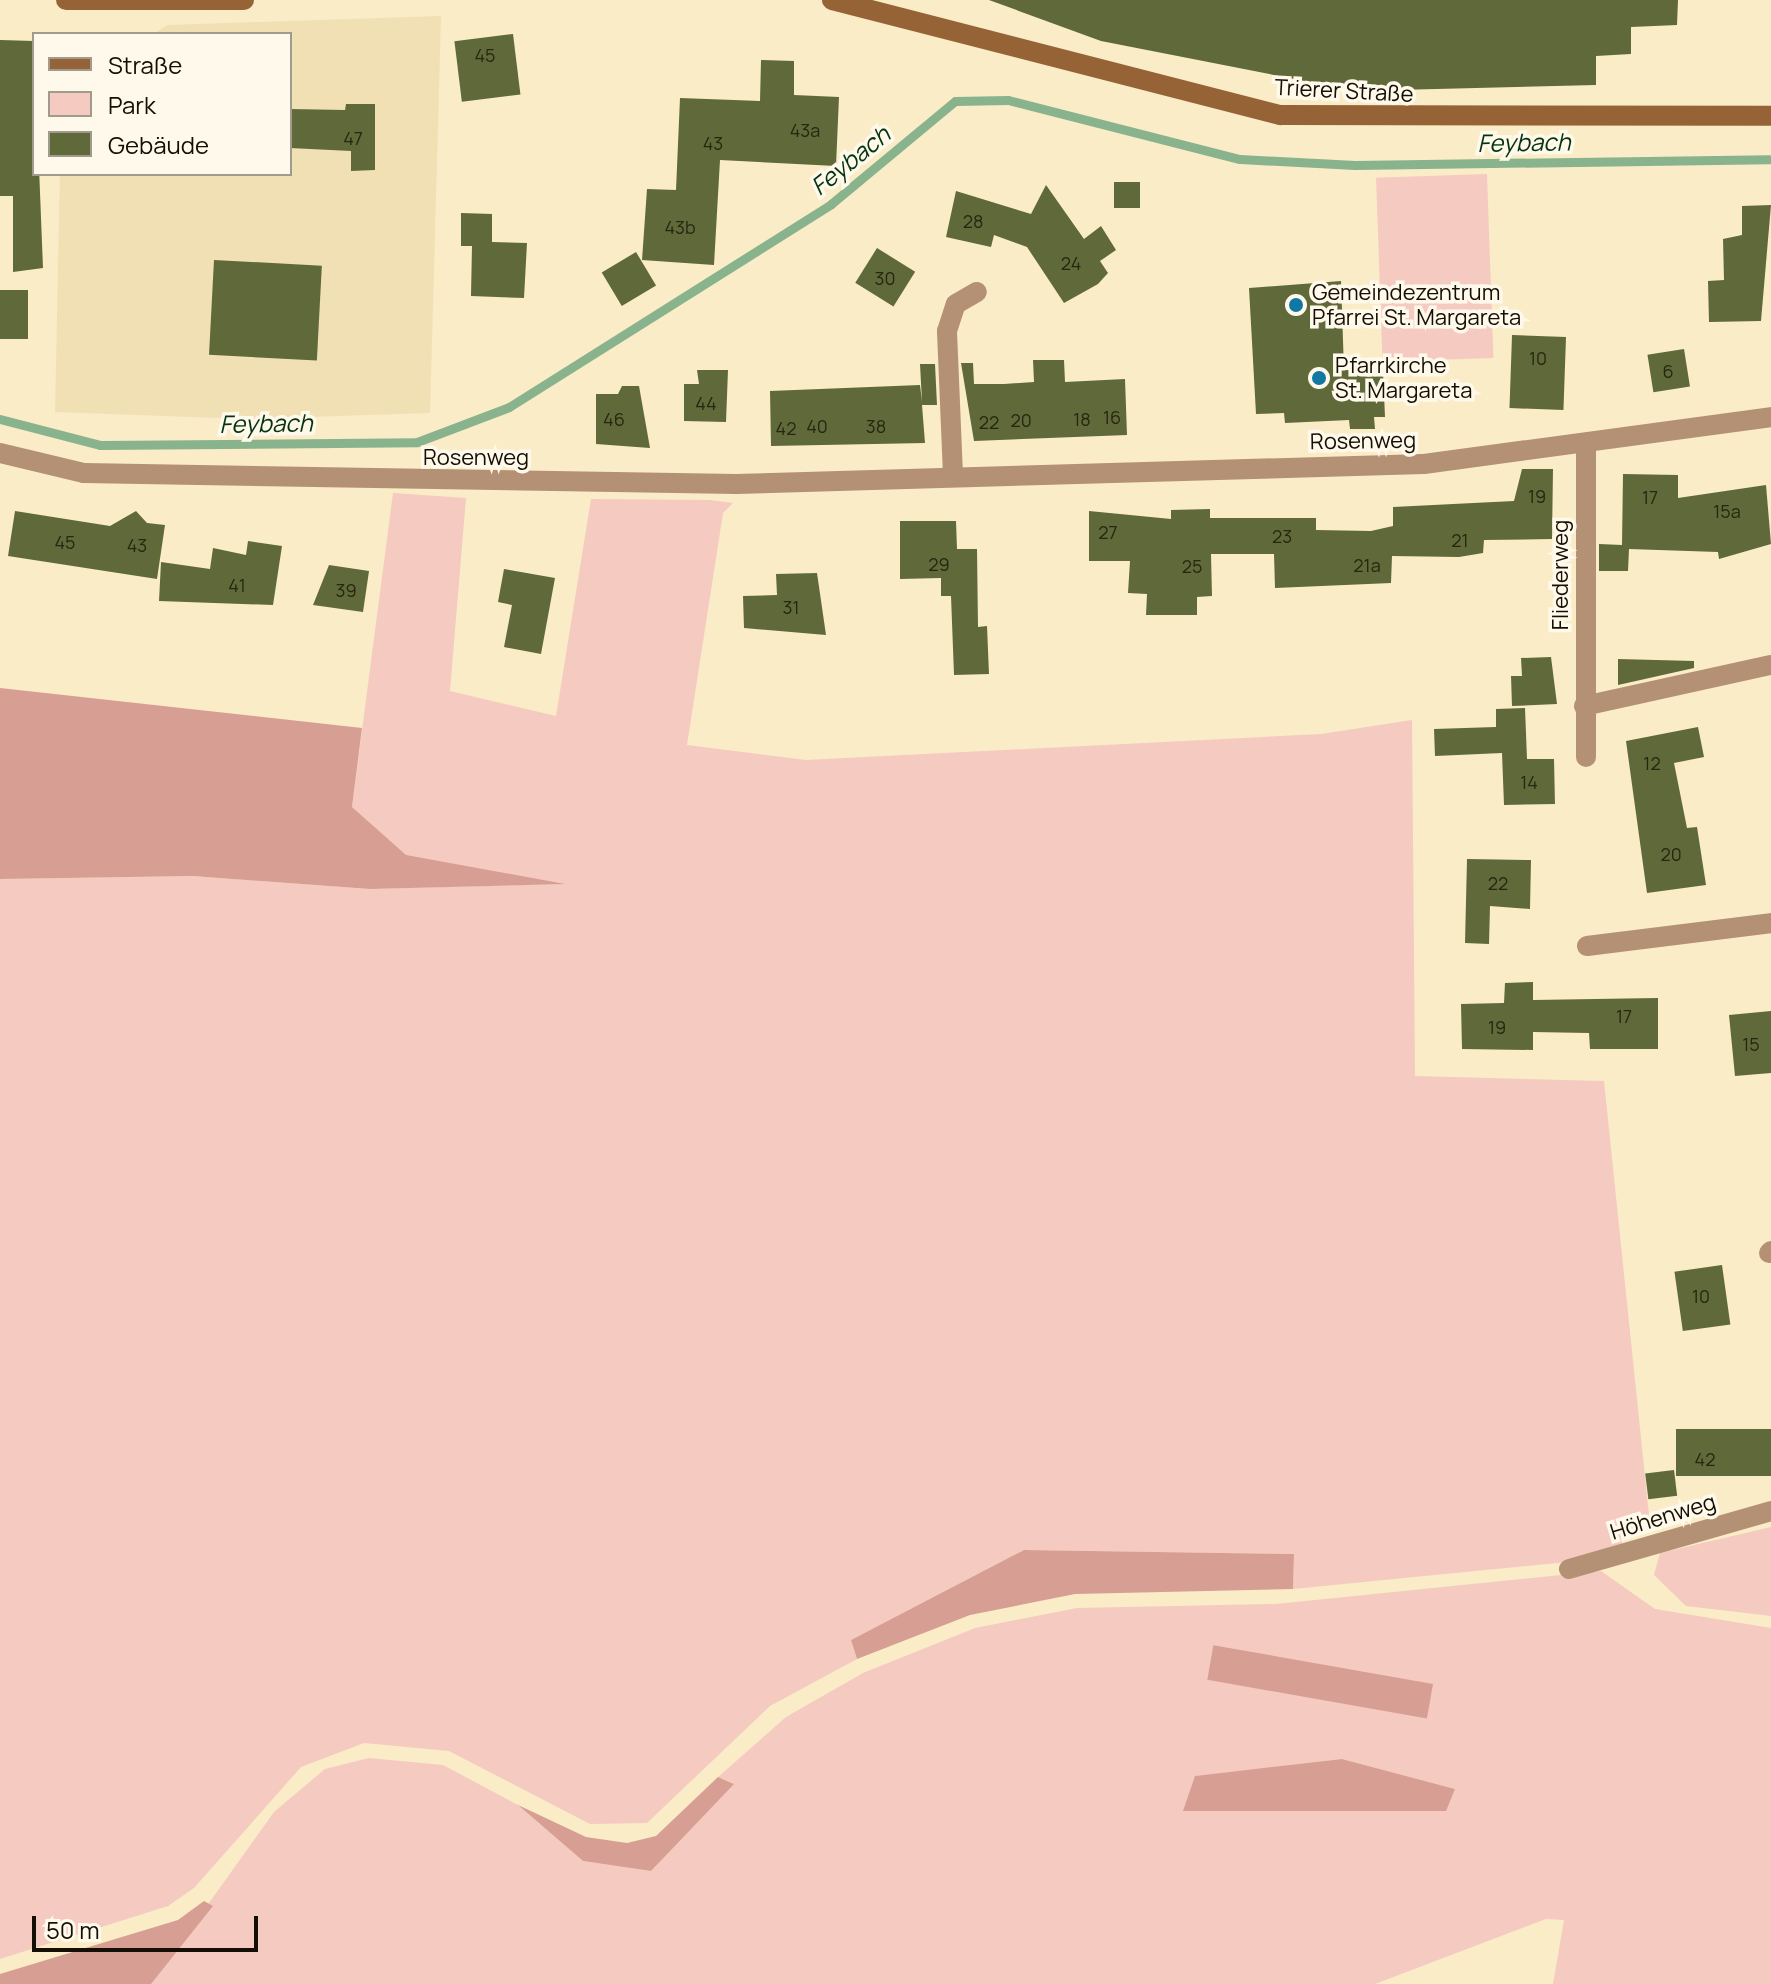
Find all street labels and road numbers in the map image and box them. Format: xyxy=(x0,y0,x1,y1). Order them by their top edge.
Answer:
street label: Trierer Straße xyxy=(1274,74,1414,108)
street label: Rosenweg xyxy=(1310,427,1416,455)
street label: Rosenweg xyxy=(423,445,529,471)
street label: Fliederweg xyxy=(1548,520,1574,630)
street label: Höhenweg xyxy=(1607,1488,1719,1546)

